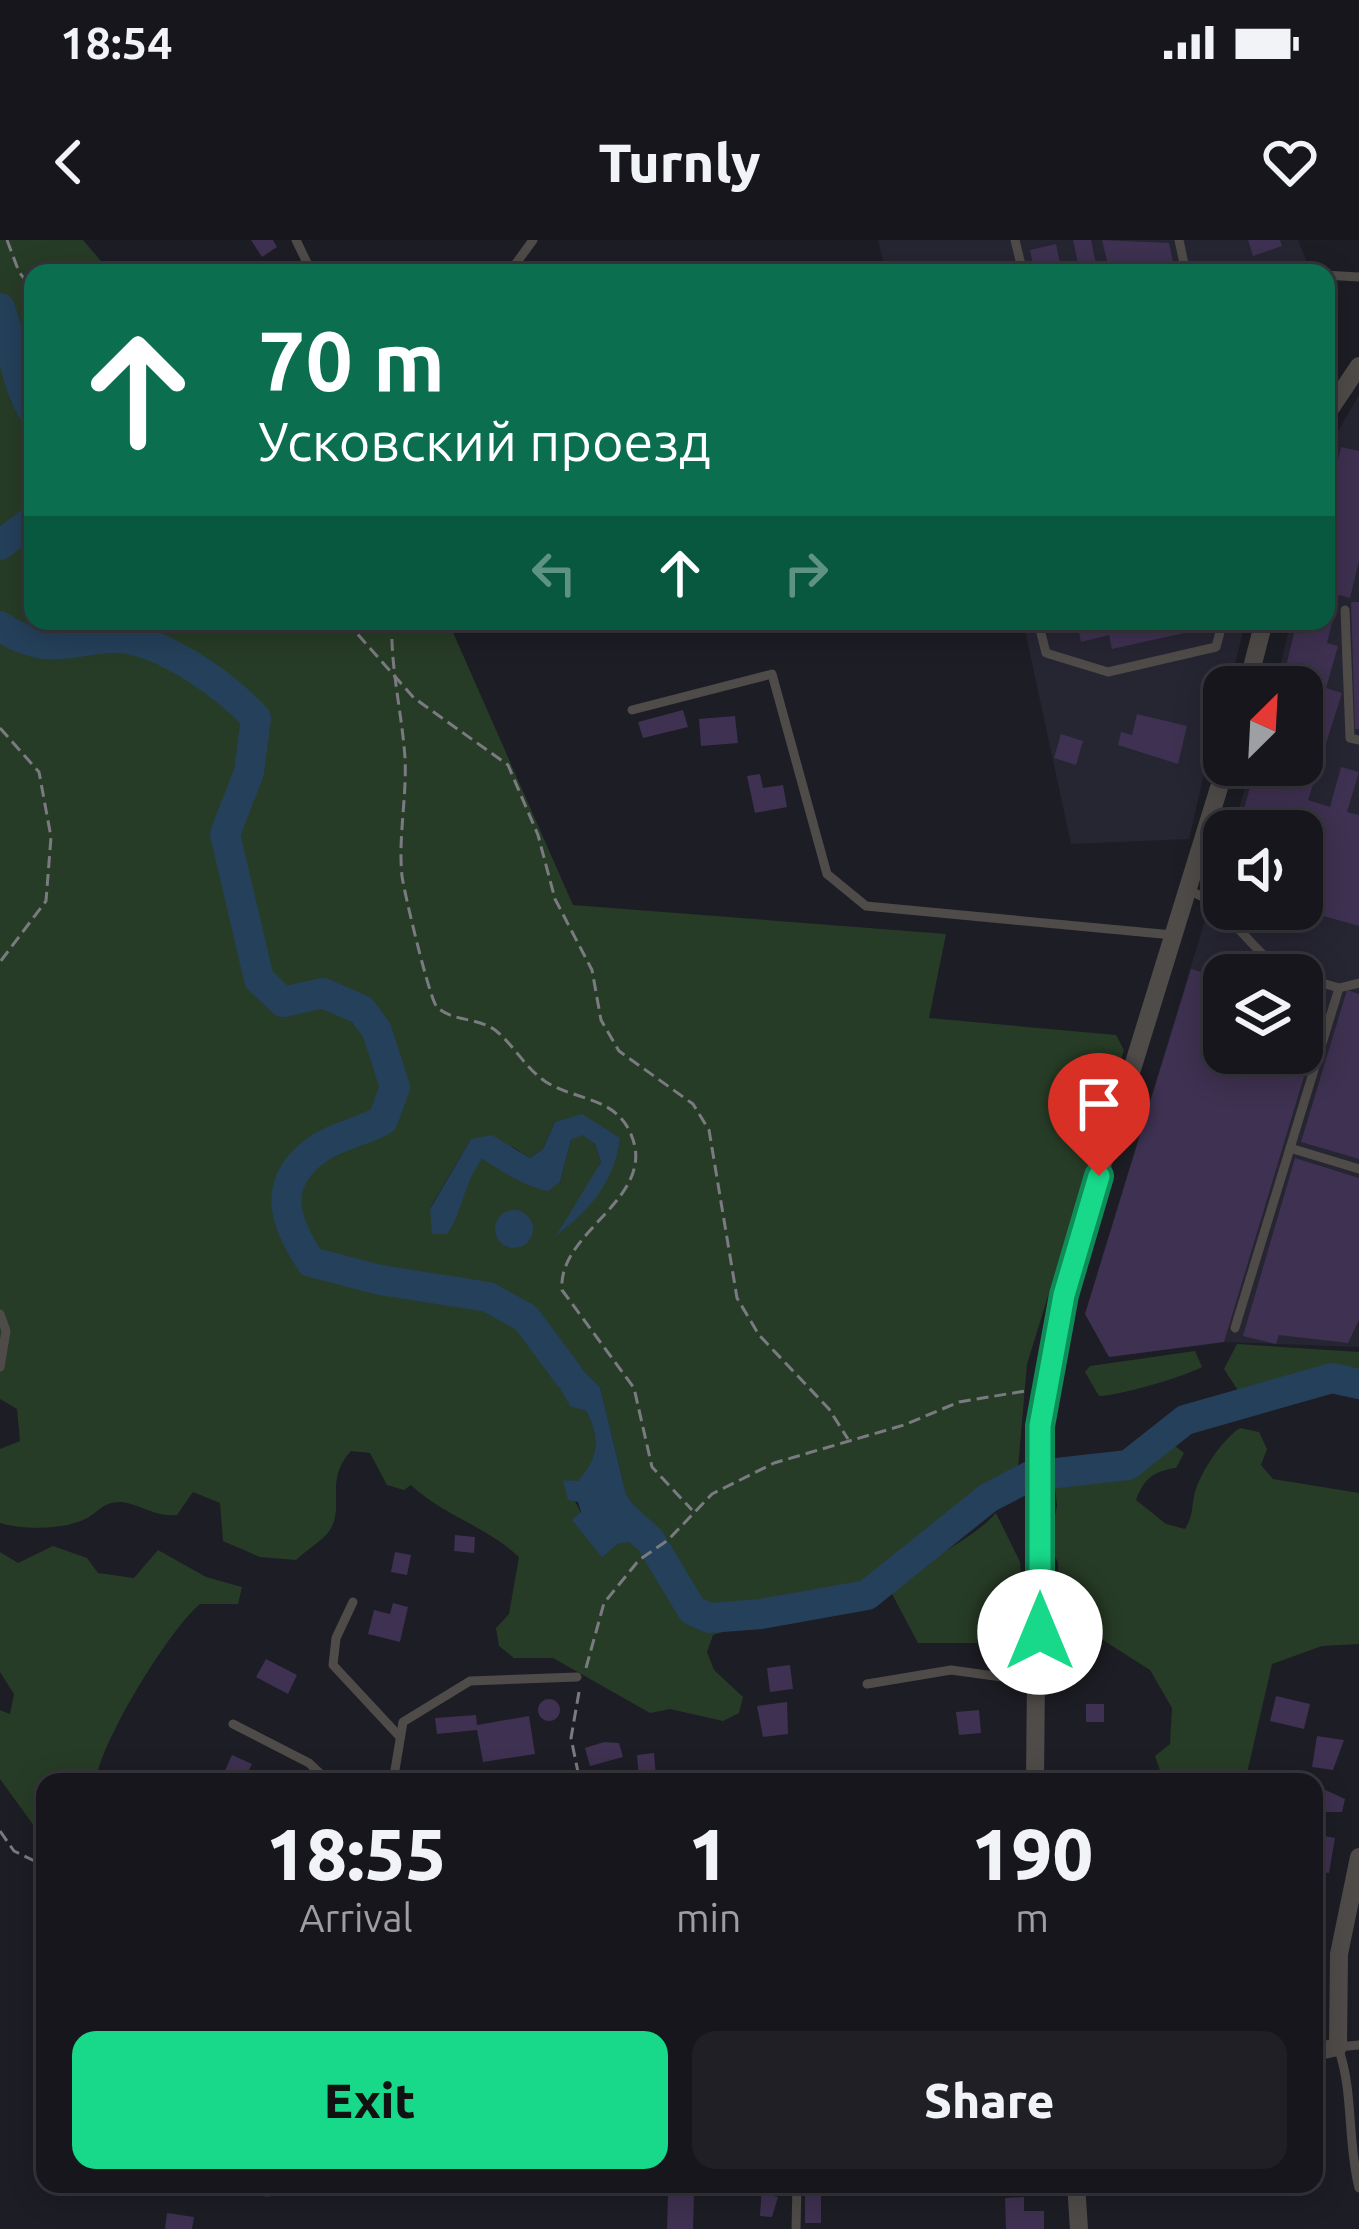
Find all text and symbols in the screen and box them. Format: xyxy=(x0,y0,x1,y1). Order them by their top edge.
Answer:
text: 18:54 xyxy=(60,17,173,68)
icon: back xyxy=(36,129,102,195)
icon: heart xyxy=(1257,129,1323,195)
text: Turnly xyxy=(599,132,760,192)
icon: ahead xyxy=(60,312,216,468)
text: 70 m xyxy=(258,313,445,407)
text: Усковский проезд xyxy=(258,411,711,471)
icon: left xyxy=(521,540,587,606)
icon: ahead xyxy=(647,540,713,606)
icon: right xyxy=(773,540,839,606)
north arrow xyxy=(1203,666,1323,786)
map controls xyxy=(1203,666,1323,1074)
button: sound xyxy=(1203,810,1323,930)
button: layers xyxy=(1203,954,1323,1074)
pin xyxy=(1048,1053,1150,1176)
icon: arrive xyxy=(1066,1071,1132,1137)
position arrow xyxy=(977,1569,1103,1695)
text: 18:55 xyxy=(266,1813,446,1894)
text: 1 xyxy=(688,1813,729,1894)
text: 190 xyxy=(971,1813,1093,1894)
text: Arrival xyxy=(299,1896,413,1939)
text: min xyxy=(676,1896,741,1939)
text: m xyxy=(1015,1896,1049,1939)
button: Exit xyxy=(72,2031,668,2169)
button: Share xyxy=(692,2031,1287,2169)

